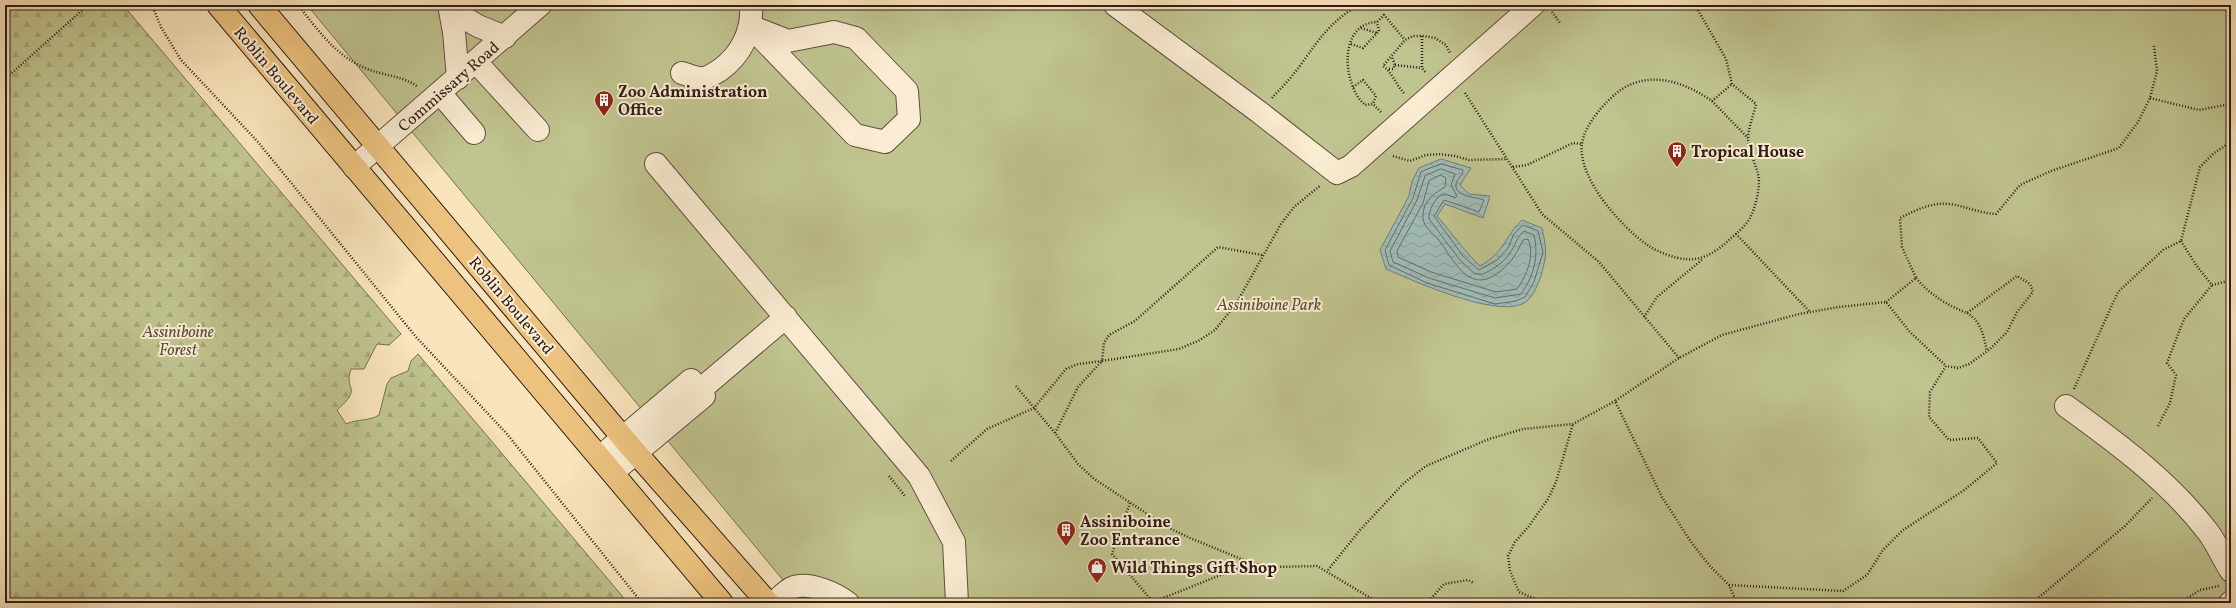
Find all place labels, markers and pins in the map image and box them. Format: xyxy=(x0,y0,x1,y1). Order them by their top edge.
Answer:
place label: Zoo Administration Office xyxy=(618,82,768,122)
building icon: Zoo Administration Office xyxy=(593,89,615,117)
building icon: Tropical House xyxy=(1666,140,1688,168)
place label: Tropical House xyxy=(1691,142,1804,164)
place label: Assiniboine Zoo Entrance xyxy=(1080,512,1180,552)
building icon: Assiniboine Zoo Entrance xyxy=(1055,519,1077,547)
shop icon: Wild Things Gift Shop xyxy=(1086,556,1108,584)
place label: Wild Things Gift Shop xyxy=(1111,558,1277,580)

